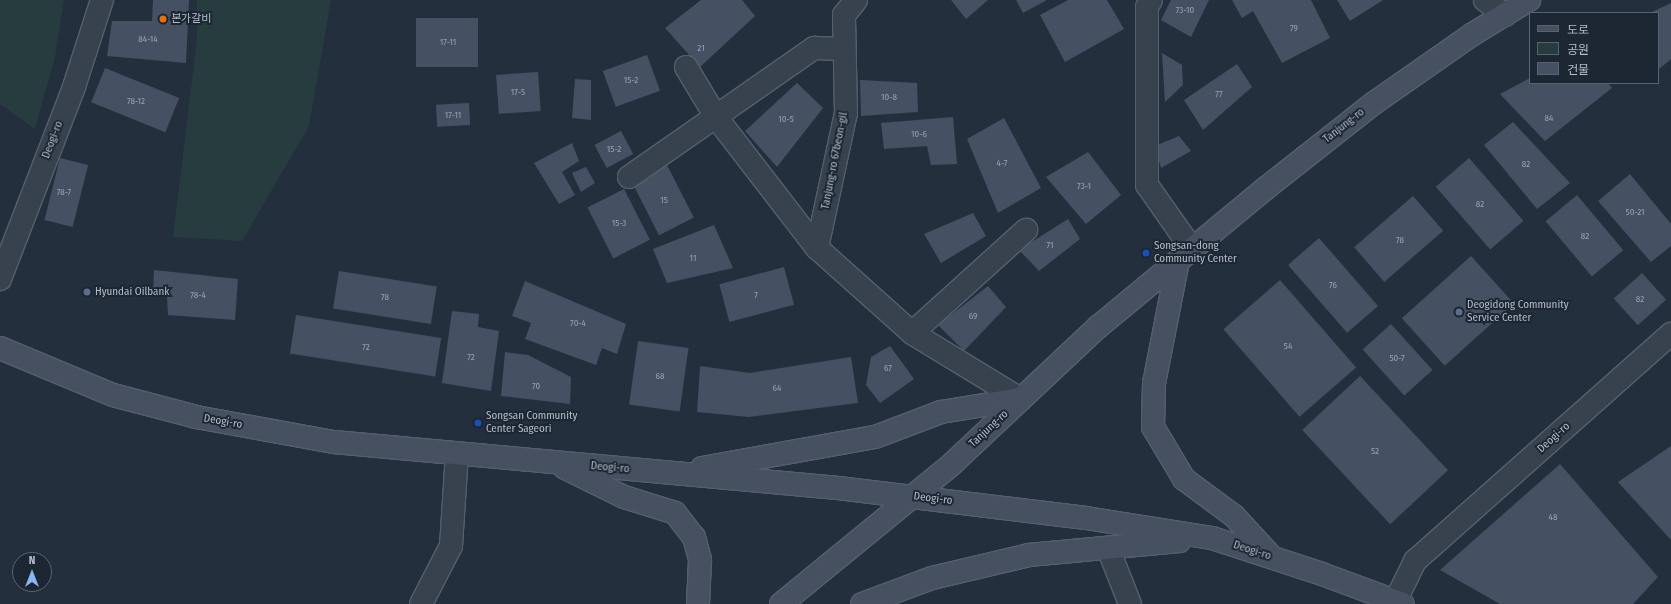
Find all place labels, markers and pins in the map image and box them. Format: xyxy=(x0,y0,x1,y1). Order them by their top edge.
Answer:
place label: 본가갈비 xyxy=(171,12,211,26)
marker: 본가갈비 xyxy=(158,14,168,24)
place label: Songsan-dong Community Center xyxy=(1154,240,1237,266)
marker: Songsan-dong Community Center xyxy=(1141,248,1151,258)
place label: Hyundai Oilbank xyxy=(95,285,169,299)
marker: Hyundai Oilbank xyxy=(82,287,92,297)
place label: Deogidong Community Service Center xyxy=(1467,299,1569,325)
marker: Deogidong Community Service Center xyxy=(1454,307,1464,317)
place label: Songsan Community Center Sageori xyxy=(486,410,577,436)
marker: Songsan Community Center Sageori xyxy=(473,418,483,428)

